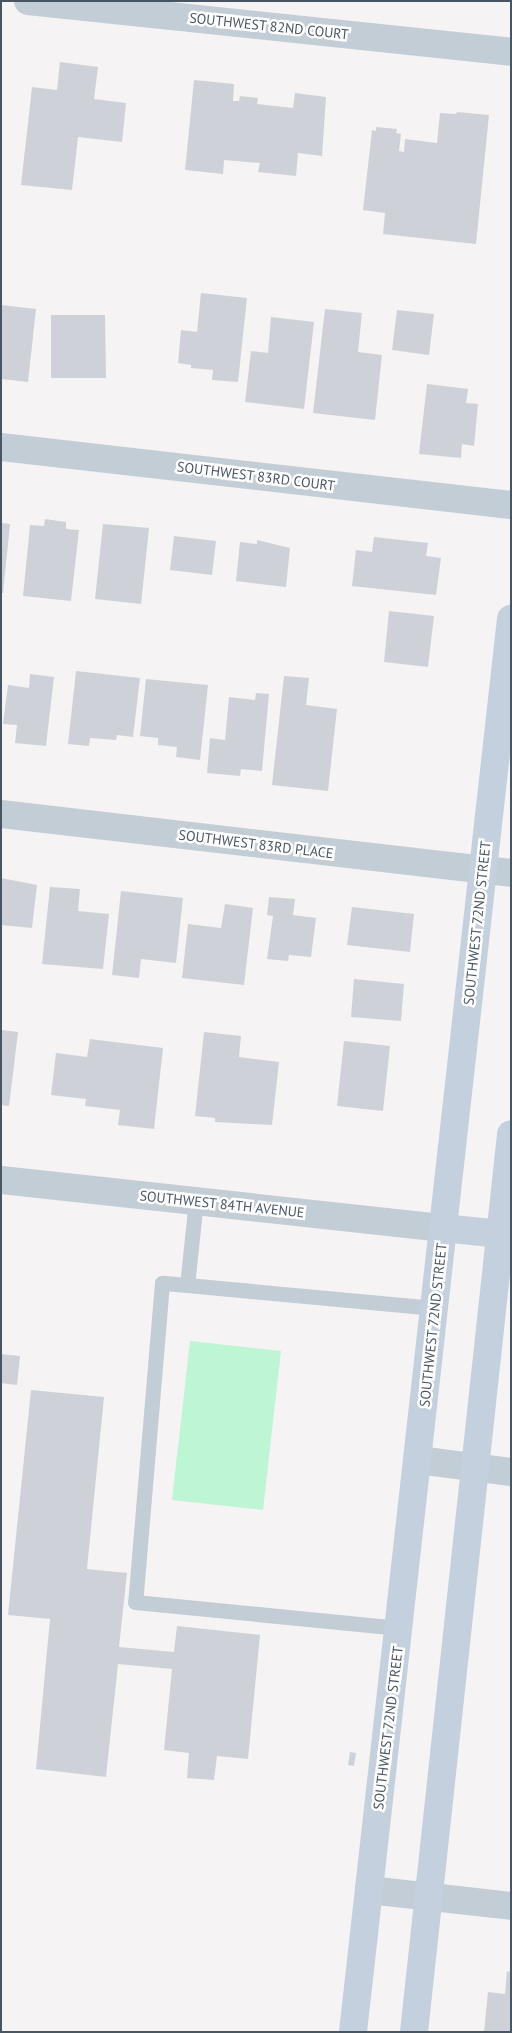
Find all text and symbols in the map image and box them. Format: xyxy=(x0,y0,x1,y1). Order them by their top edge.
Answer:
street label: SOUTHWEST 82ND COURT xyxy=(188,9,350,43)
street label: SOUTHWEST 83RD COURT xyxy=(176,458,336,494)
street label: SOUTHWEST 83RD PLACE xyxy=(177,826,335,862)
street label: SOUTHWEST 72ND STREET xyxy=(460,840,494,1006)
street label: SOUTHWEST 84TH AVENUE xyxy=(138,1187,306,1221)
street label: SOUTHWEST 72ND STREET xyxy=(416,1242,450,1408)
street label: SOUTHWEST 72ND STREET xyxy=(370,1645,406,1811)

